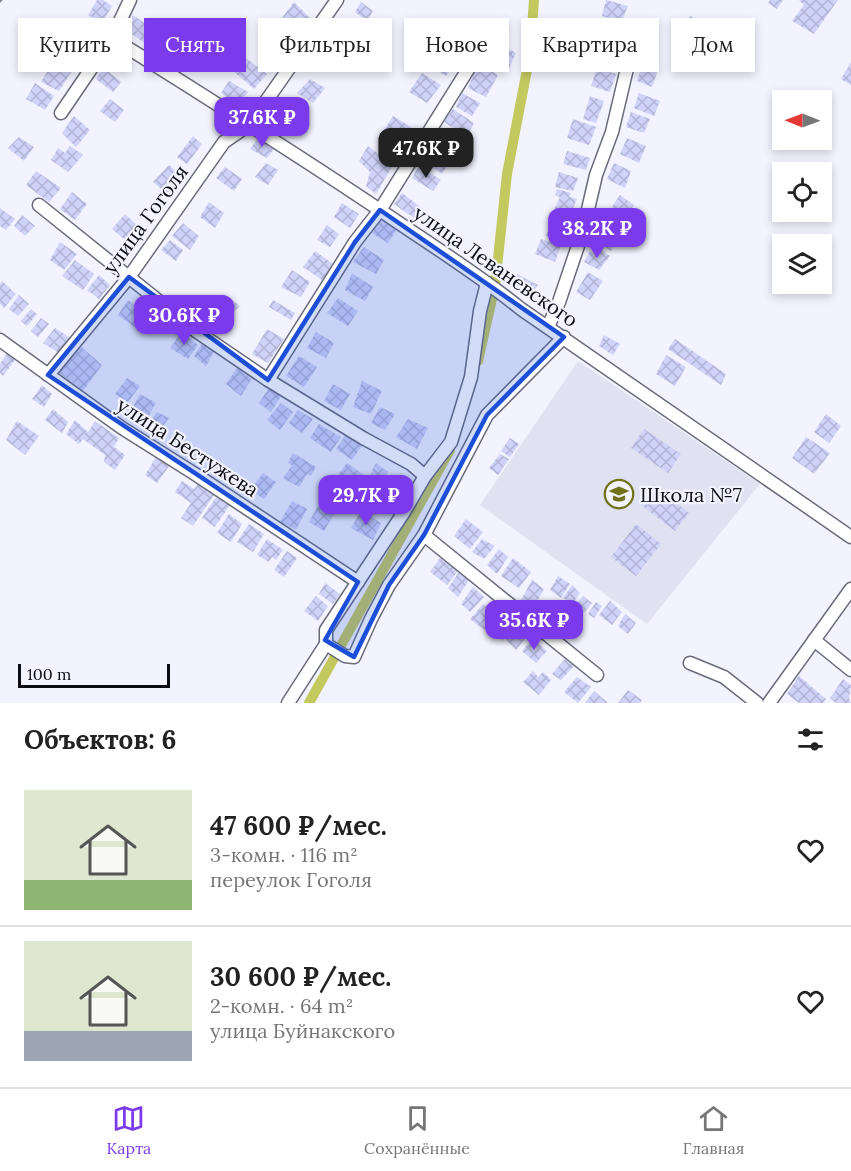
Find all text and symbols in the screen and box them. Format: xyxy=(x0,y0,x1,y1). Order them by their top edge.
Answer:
chip: Купить xyxy=(18,18,132,72)
chip: Снять xyxy=(144,18,246,72)
chip: Фильтры xyxy=(258,18,392,72)
chip: Новое xyxy=(404,18,509,72)
chip: Квартира xyxy=(521,18,659,72)
chip: Дом xyxy=(671,18,755,72)
north arrow xyxy=(772,90,832,150)
map controls xyxy=(772,90,832,294)
pin: 37.6K ₽ xyxy=(207,97,317,148)
text: 37.6K ₽ xyxy=(228,104,296,129)
pin: 47.6K ₽ xyxy=(371,128,481,179)
text: 47.6K ₽ xyxy=(392,135,460,160)
street label: улица Гоголя xyxy=(97,160,193,278)
button: locate xyxy=(772,162,832,222)
street label: улица Леваневского xyxy=(409,200,583,332)
pin: 38.2K ₽ xyxy=(542,208,652,259)
text: 38.2K ₽ xyxy=(562,215,632,240)
button: layers xyxy=(772,234,832,294)
pin: 30.6K ₽ xyxy=(129,295,239,346)
text: 30.6K ₽ xyxy=(148,302,220,327)
street label: улица Бестужева xyxy=(112,392,264,502)
pin: 29.7K ₽ xyxy=(311,475,421,526)
school or university icon: Школа №7 xyxy=(603,478,635,510)
text: 29.7K ₽ xyxy=(332,482,400,507)
place label: Школа №7 xyxy=(640,482,742,507)
pin: 35.6K ₽ xyxy=(479,600,589,651)
text: 35.6K ₽ xyxy=(499,607,569,632)
scale bar xyxy=(18,661,170,688)
text: 100 m xyxy=(27,664,71,684)
text: Объектов: 6 xyxy=(24,723,177,756)
icon: filters xyxy=(794,723,827,756)
text: 47 600 ₽/мес. xyxy=(210,809,387,842)
icon: home xyxy=(72,814,144,886)
icon: heart xyxy=(794,834,827,867)
text: 3-комн. · 116 m² xyxy=(210,842,358,867)
text: переулок Гоголя xyxy=(210,867,372,892)
text: 30 600 ₽/мес. xyxy=(210,960,391,993)
icon: home xyxy=(72,965,144,1037)
icon: heart xyxy=(794,985,827,1018)
text: 2-комн. · 64 m² xyxy=(210,993,353,1018)
text: улица Буйнакского xyxy=(210,1018,395,1043)
tab: Карта xyxy=(106,1102,151,1158)
tab: Сохранённые xyxy=(364,1102,470,1158)
tab: Главная xyxy=(683,1102,745,1158)

